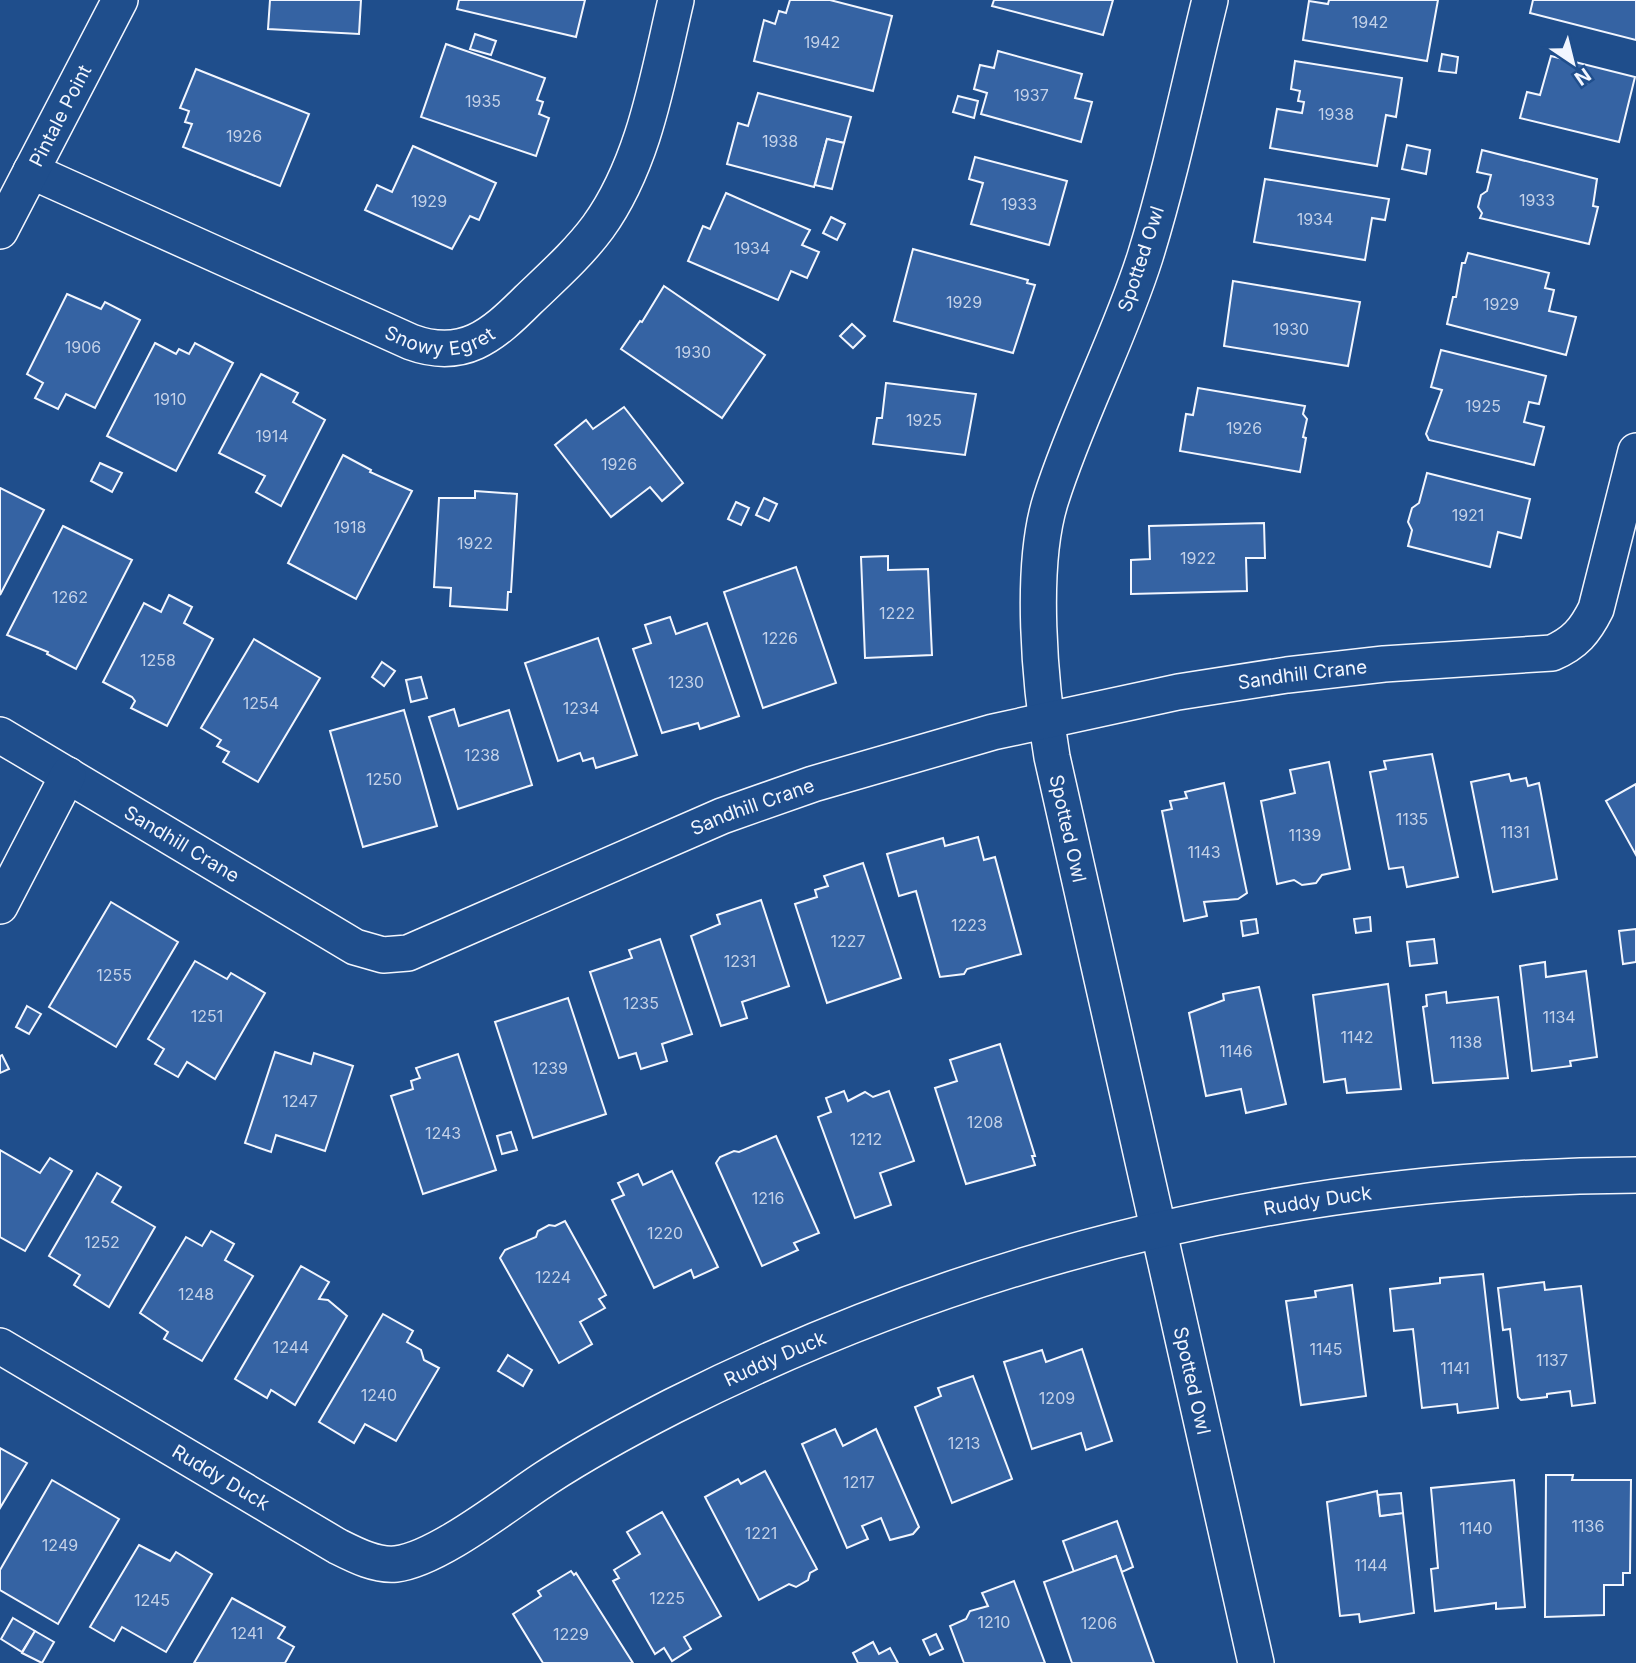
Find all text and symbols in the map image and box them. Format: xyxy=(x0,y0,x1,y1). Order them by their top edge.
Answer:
house number: 1942 xyxy=(1352,12,1388,32)
north arrow xyxy=(1538,28,1608,98)
house number: 1942 xyxy=(804,32,840,52)
street label: Pintale Point xyxy=(24,61,96,170)
text: N xyxy=(1570,63,1595,90)
house number: 1937 xyxy=(1013,85,1049,105)
house number: 1935 xyxy=(465,91,501,111)
house number: 1938 xyxy=(1318,104,1354,124)
house number: 1926 xyxy=(226,126,262,146)
house number: 1938 xyxy=(762,131,798,151)
house number: 1933 xyxy=(1519,190,1555,210)
house number: 1929 xyxy=(411,191,447,211)
house number: 1933 xyxy=(1001,194,1037,214)
street label: Spotted Owl xyxy=(1113,203,1169,315)
house number: 1934 xyxy=(1297,209,1333,229)
house number: 1934 xyxy=(734,238,770,258)
house number: 1929 xyxy=(946,292,982,312)
house number: 1929 xyxy=(1483,294,1519,314)
street label: Snowy Egret xyxy=(383,316,497,338)
house number: 1930 xyxy=(1273,319,1309,339)
text: Snowy Egret xyxy=(381,320,499,360)
house number: 1906 xyxy=(65,337,101,357)
house number: 1930 xyxy=(675,342,711,362)
house number: 1910 xyxy=(153,389,187,409)
house number: 1925 xyxy=(1465,396,1501,416)
house number: 1925 xyxy=(906,410,942,430)
house number: 1926 xyxy=(1226,418,1262,438)
house number: 1914 xyxy=(255,426,289,446)
house number: 1926 xyxy=(601,454,637,474)
house number: 1921 xyxy=(1452,505,1484,525)
house number: 1918 xyxy=(334,517,366,537)
house number: 1922 xyxy=(457,533,493,553)
house number: 1922 xyxy=(1180,548,1216,568)
house number: 1262 xyxy=(52,587,88,607)
house number: 1222 xyxy=(879,603,915,623)
house number: 1226 xyxy=(762,628,798,648)
house number: 1258 xyxy=(140,650,176,670)
street label: Sandhill Crane xyxy=(1236,655,1368,694)
house number: 1230 xyxy=(668,672,704,692)
house number: 1254 xyxy=(243,693,279,713)
house number: 1234 xyxy=(563,698,599,718)
house number: 1238 xyxy=(464,745,500,765)
house number: 1250 xyxy=(366,769,402,789)
street label: Spotted Owl xyxy=(1045,772,1091,885)
street label: Sandhill Crane xyxy=(687,773,817,840)
street label: Sandhill Crane xyxy=(120,800,244,887)
house number: 1135 xyxy=(1396,809,1428,829)
house number: 1131 xyxy=(1500,822,1530,842)
house number: 1139 xyxy=(1289,825,1321,845)
house number: 1143 xyxy=(1187,842,1221,862)
house number: 1223 xyxy=(951,915,987,935)
house number: 1227 xyxy=(830,931,866,951)
house number: 1231 xyxy=(724,951,756,971)
house number: 1255 xyxy=(96,965,132,985)
house number: 1235 xyxy=(623,993,659,1013)
house number: 1251 xyxy=(191,1006,223,1026)
house number: 1134 xyxy=(1542,1007,1576,1027)
house number: 1142 xyxy=(1340,1027,1374,1047)
house number: 1138 xyxy=(1450,1032,1482,1052)
house number: 1146 xyxy=(1219,1041,1253,1061)
house number: 1239 xyxy=(532,1058,568,1078)
house number: 1247 xyxy=(282,1091,318,1111)
house number: 1208 xyxy=(967,1112,1003,1132)
house number: 1243 xyxy=(425,1123,461,1143)
house number: 1212 xyxy=(850,1129,882,1149)
street label: Ruddy Duck xyxy=(1262,1181,1374,1220)
house number: 1216 xyxy=(752,1188,784,1208)
house number: 1220 xyxy=(647,1223,683,1243)
house number: 1252 xyxy=(84,1232,120,1252)
house number: 1224 xyxy=(535,1267,571,1287)
house number: 1248 xyxy=(178,1284,214,1304)
street label: Spotted Owl xyxy=(1169,1325,1216,1437)
street label: Ruddy Duck xyxy=(720,1326,830,1391)
house number: 1244 xyxy=(273,1337,309,1357)
house number: 1145 xyxy=(1309,1339,1343,1359)
house number: 1137 xyxy=(1536,1350,1568,1370)
house number: 1141 xyxy=(1440,1358,1470,1378)
house number: 1240 xyxy=(361,1385,397,1405)
house number: 1209 xyxy=(1039,1388,1075,1408)
house number: 1213 xyxy=(948,1433,980,1453)
street label: Ruddy Duck xyxy=(168,1439,274,1515)
house number: 1217 xyxy=(843,1472,875,1492)
house number: 1136 xyxy=(1572,1516,1604,1536)
house number: 1140 xyxy=(1459,1518,1493,1538)
house number: 1221 xyxy=(745,1523,777,1543)
house number: 1249 xyxy=(42,1535,78,1555)
house number: 1144 xyxy=(1354,1555,1388,1575)
house number: 1225 xyxy=(649,1588,685,1608)
house number: 1245 xyxy=(134,1590,170,1610)
house number: 1210 xyxy=(978,1612,1010,1632)
house number: 1206 xyxy=(1081,1613,1117,1633)
house number: 1241 xyxy=(231,1623,263,1643)
house number: 1229 xyxy=(553,1624,589,1644)

